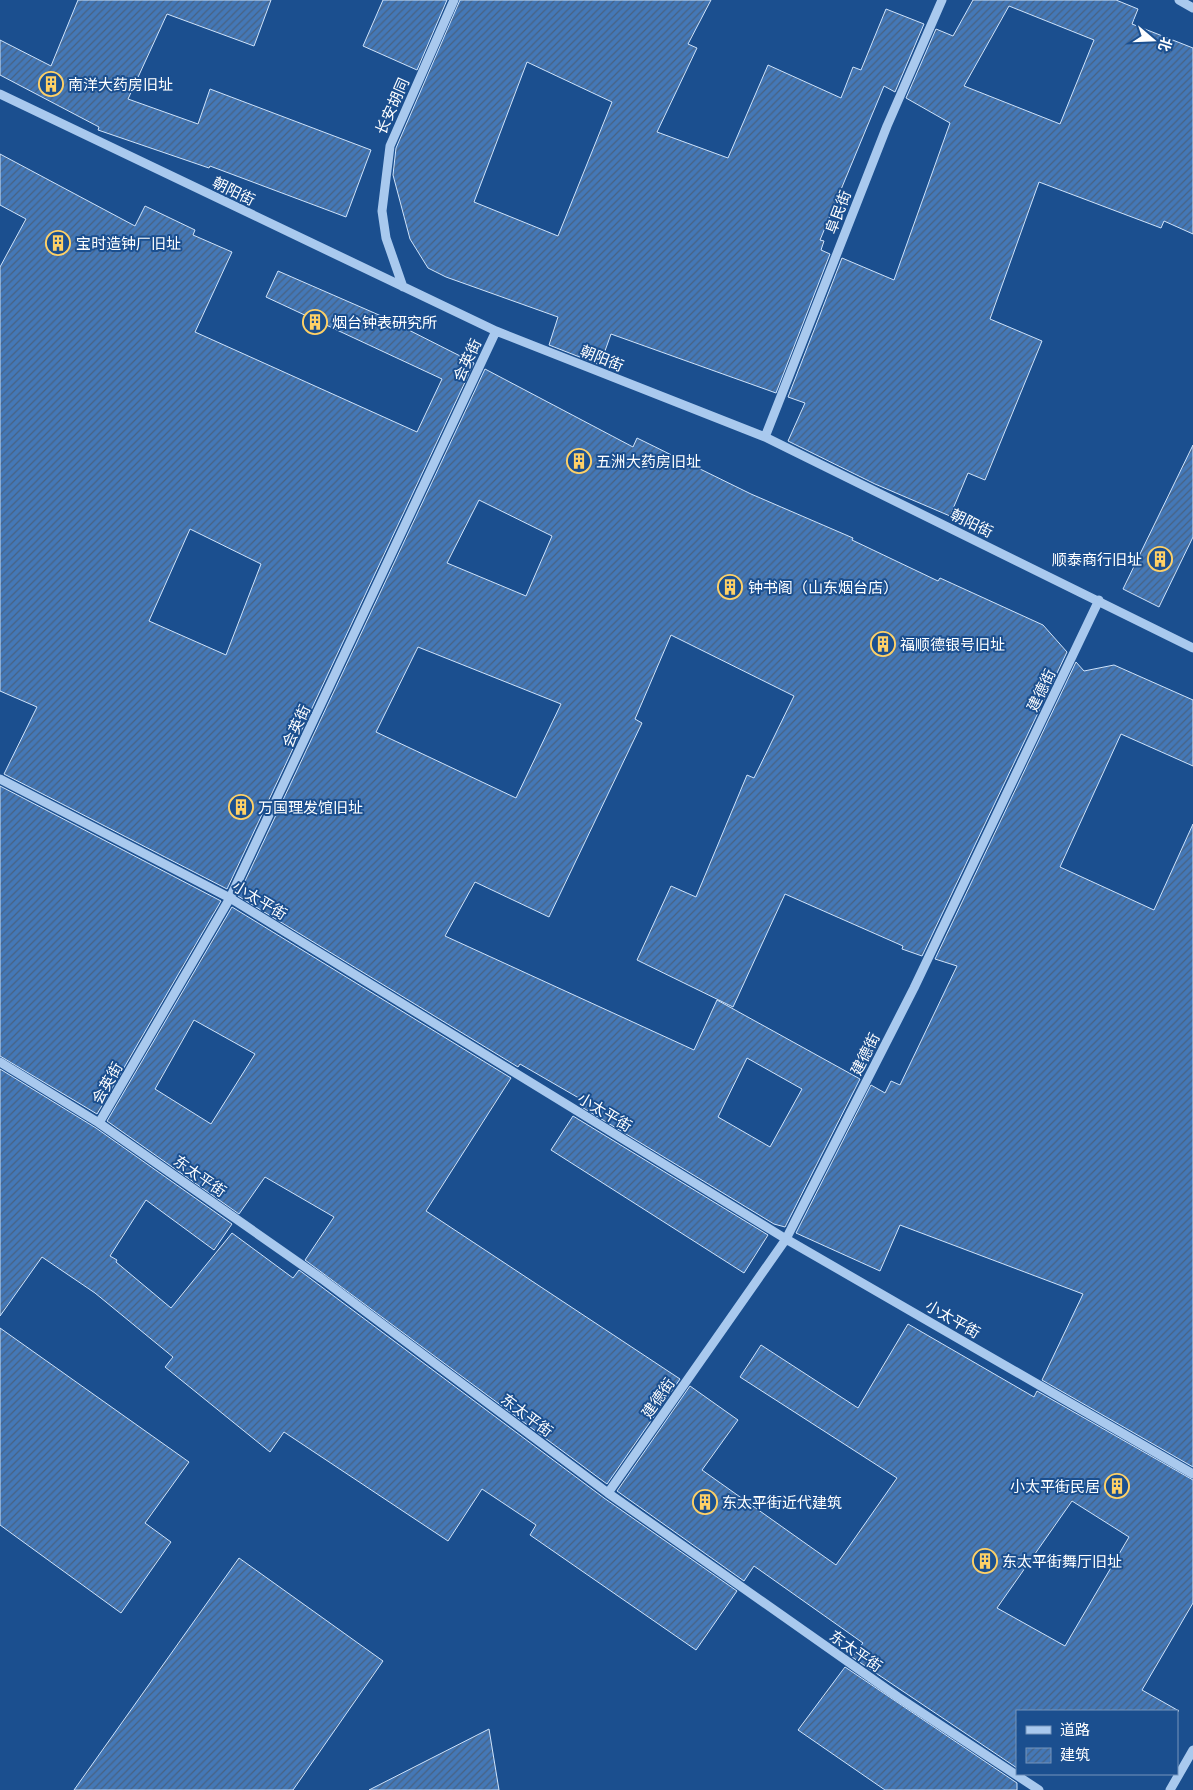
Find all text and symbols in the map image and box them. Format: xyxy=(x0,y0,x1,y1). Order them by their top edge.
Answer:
north arrow xyxy=(1128,15,1178,65)
text: 北 xyxy=(1154,34,1178,54)
building icon: 南洋大药房旧址 xyxy=(38,71,64,97)
place label: 南洋大药房旧址 xyxy=(68,73,173,96)
street label: 长安胡同 xyxy=(369,74,415,138)
street label: 朝阳街 xyxy=(209,171,259,211)
street label: 阜民街 xyxy=(819,187,857,237)
building icon: 宝时造钟厂旧址 xyxy=(45,230,71,256)
place label: 宝时造钟厂旧址 xyxy=(76,232,181,255)
building icon: 烟台钟表研究所 xyxy=(302,309,328,335)
place label: 烟台钟表研究所 xyxy=(332,311,437,334)
street label: 会英街 xyxy=(447,335,487,385)
street label: 朝阳街 xyxy=(577,339,627,377)
building icon: 五洲大药房旧址 xyxy=(566,448,592,474)
place label: 五洲大药房旧址 xyxy=(596,450,701,473)
street label: 朝阳街 xyxy=(947,503,997,543)
building icon: 顺泰商行旧址 xyxy=(1147,546,1173,572)
place label: 顺泰商行旧址 xyxy=(1052,548,1142,571)
building icon: 钟书阁（山东烟台店） xyxy=(717,574,743,600)
place label: 钟书阁（山东烟台店） xyxy=(748,576,898,599)
building icon: 福顺德银号旧址 xyxy=(870,631,896,657)
place label: 福顺德银号旧址 xyxy=(900,633,1005,656)
street label: 建德街 xyxy=(1021,665,1061,715)
street label: 会英街 xyxy=(276,701,316,751)
building icon: 万国理发馆旧址 xyxy=(228,794,254,820)
place label: 万国理发馆旧址 xyxy=(258,796,363,819)
street label: 小太平街 xyxy=(228,875,292,925)
street label: 建德街 xyxy=(845,1029,885,1079)
street label: 会英街 xyxy=(86,1058,128,1108)
street label: 小太平街 xyxy=(573,1087,637,1137)
street label: 东太平街 xyxy=(169,1149,231,1203)
street label: 小太平街 xyxy=(921,1294,985,1344)
street label: 建德街 xyxy=(636,1373,680,1423)
street label: 东太平街 xyxy=(496,1388,558,1442)
building icon: 小太平街民居 xyxy=(1104,1473,1130,1499)
place label: 小太平街民居 xyxy=(1010,1475,1100,1498)
building icon: 东太平街近代建筑 xyxy=(692,1489,718,1515)
place label: 东太平街近代建筑 xyxy=(722,1491,842,1514)
building icon: 东太平街舞厅旧址 xyxy=(972,1548,998,1574)
place label: 东太平街舞厅旧址 xyxy=(1002,1550,1122,1573)
street label: 东太平街 xyxy=(825,1624,887,1678)
legend xyxy=(1016,1710,1178,1775)
text: 道路 xyxy=(1060,1718,1090,1741)
text: 建筑 xyxy=(1060,1743,1090,1766)

